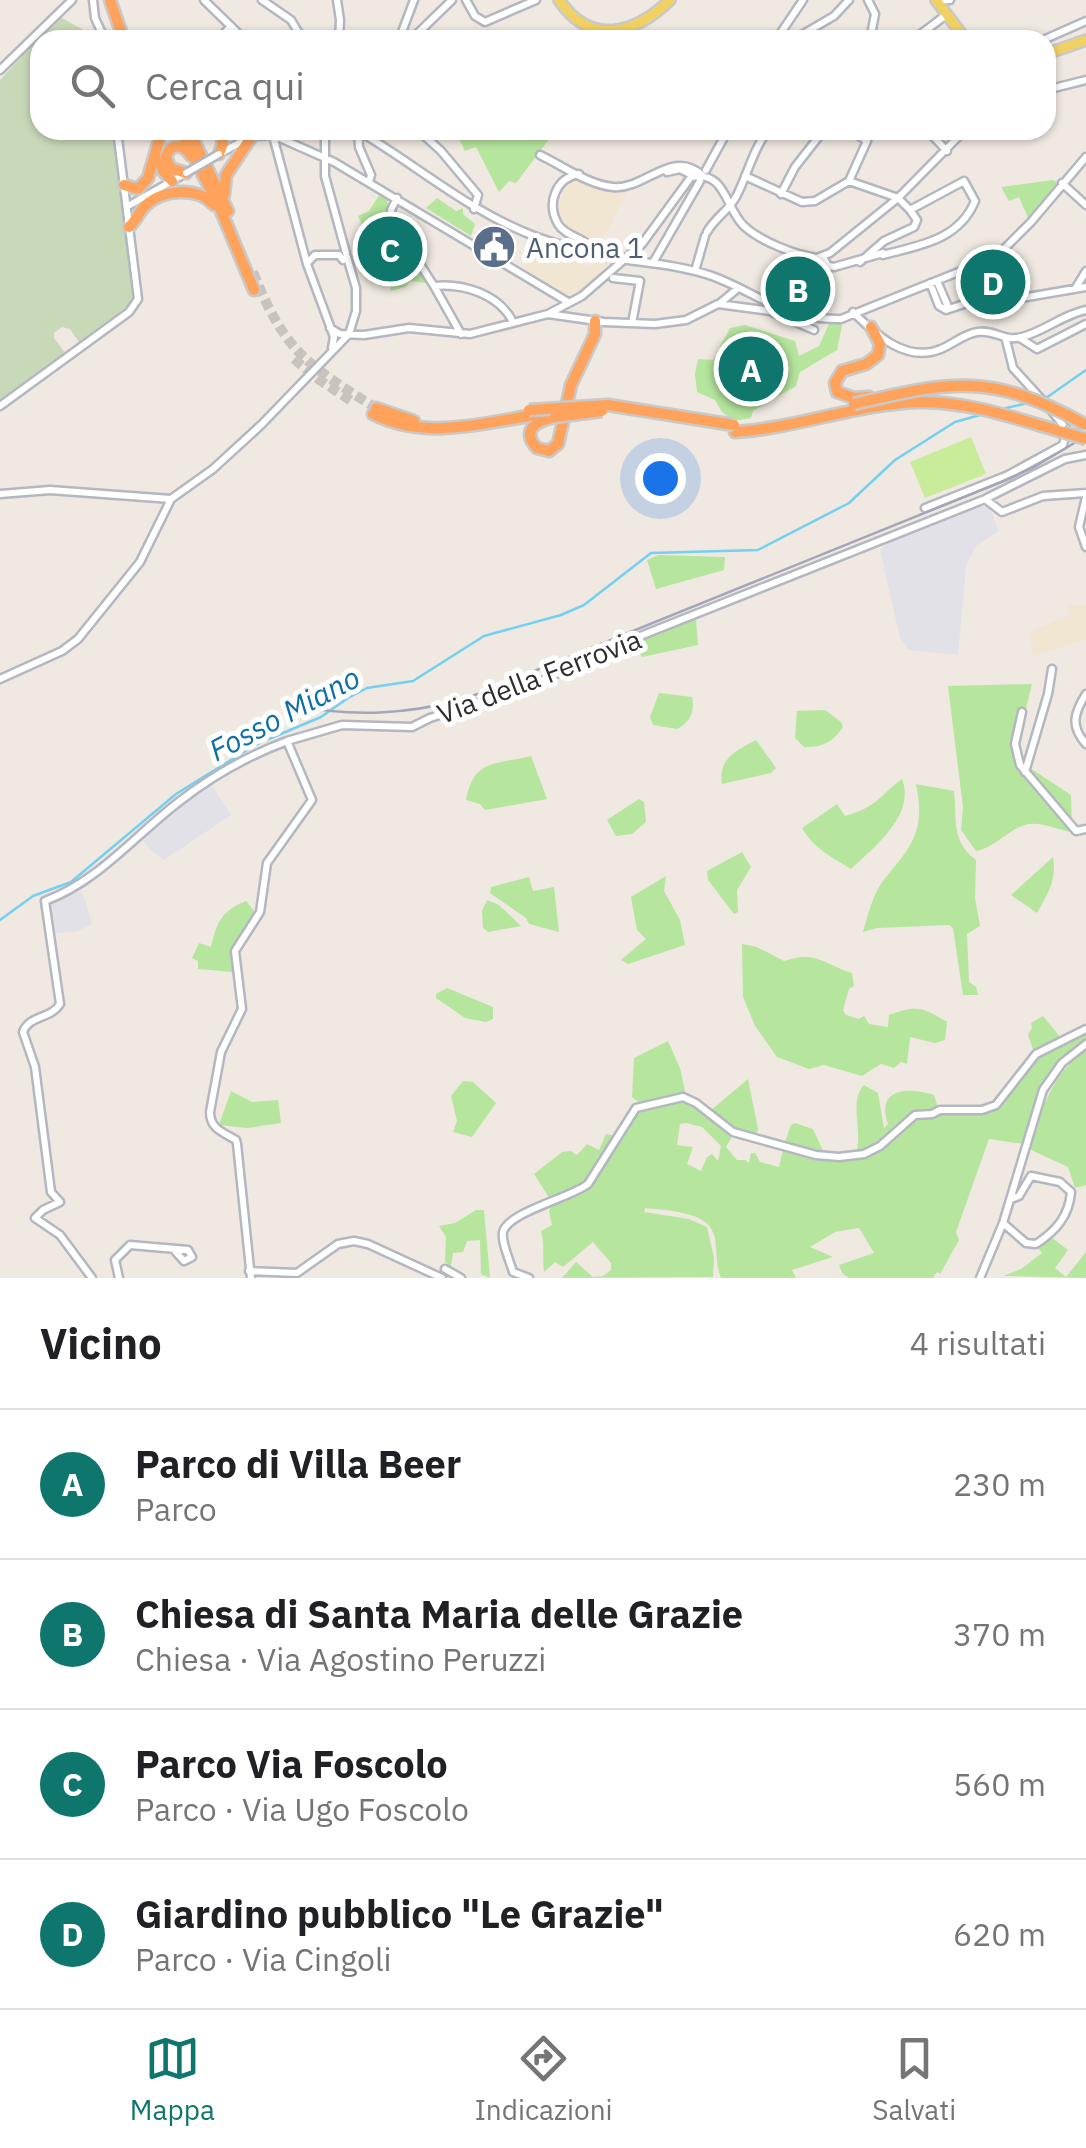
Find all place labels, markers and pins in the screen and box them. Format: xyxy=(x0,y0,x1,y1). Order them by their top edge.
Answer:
pin: C xyxy=(358,212,422,286)
public building icon: Ancona 1 xyxy=(471,224,517,270)
place label: Ancona 1 xyxy=(526,229,644,266)
pin: D xyxy=(960,244,1026,320)
pin: B xyxy=(766,252,830,326)
pin: A xyxy=(718,332,784,406)

